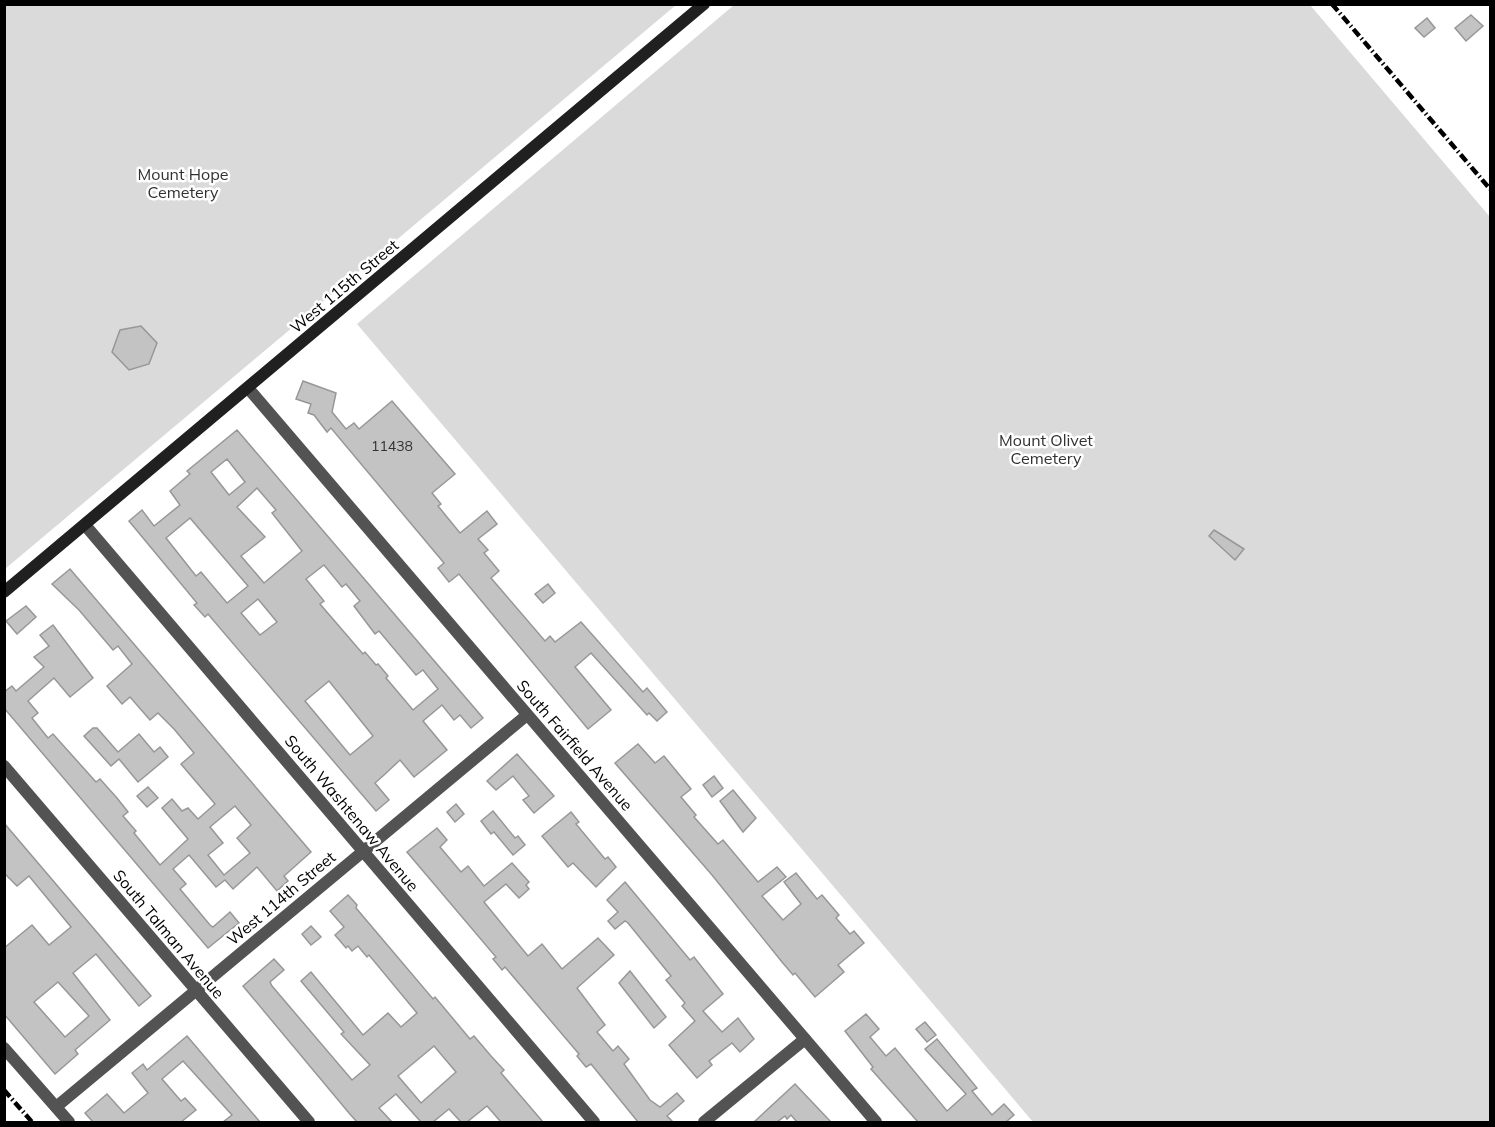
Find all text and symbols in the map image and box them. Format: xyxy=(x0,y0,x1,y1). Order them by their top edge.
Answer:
park label: Mount Hope Cemetery xyxy=(138,164,228,202)
street label: West 115th Street xyxy=(286,235,403,337)
park label: Mount Olivet Cemetery xyxy=(999,430,1093,468)
house number: 11438 xyxy=(371,437,413,455)
street label: South Fairfield Avenue xyxy=(513,675,637,815)
street label: South Washtenaw Avenue xyxy=(281,731,423,895)
street label: West 114th Street xyxy=(223,847,340,949)
street label: South Talman Avenue xyxy=(109,865,229,1003)

